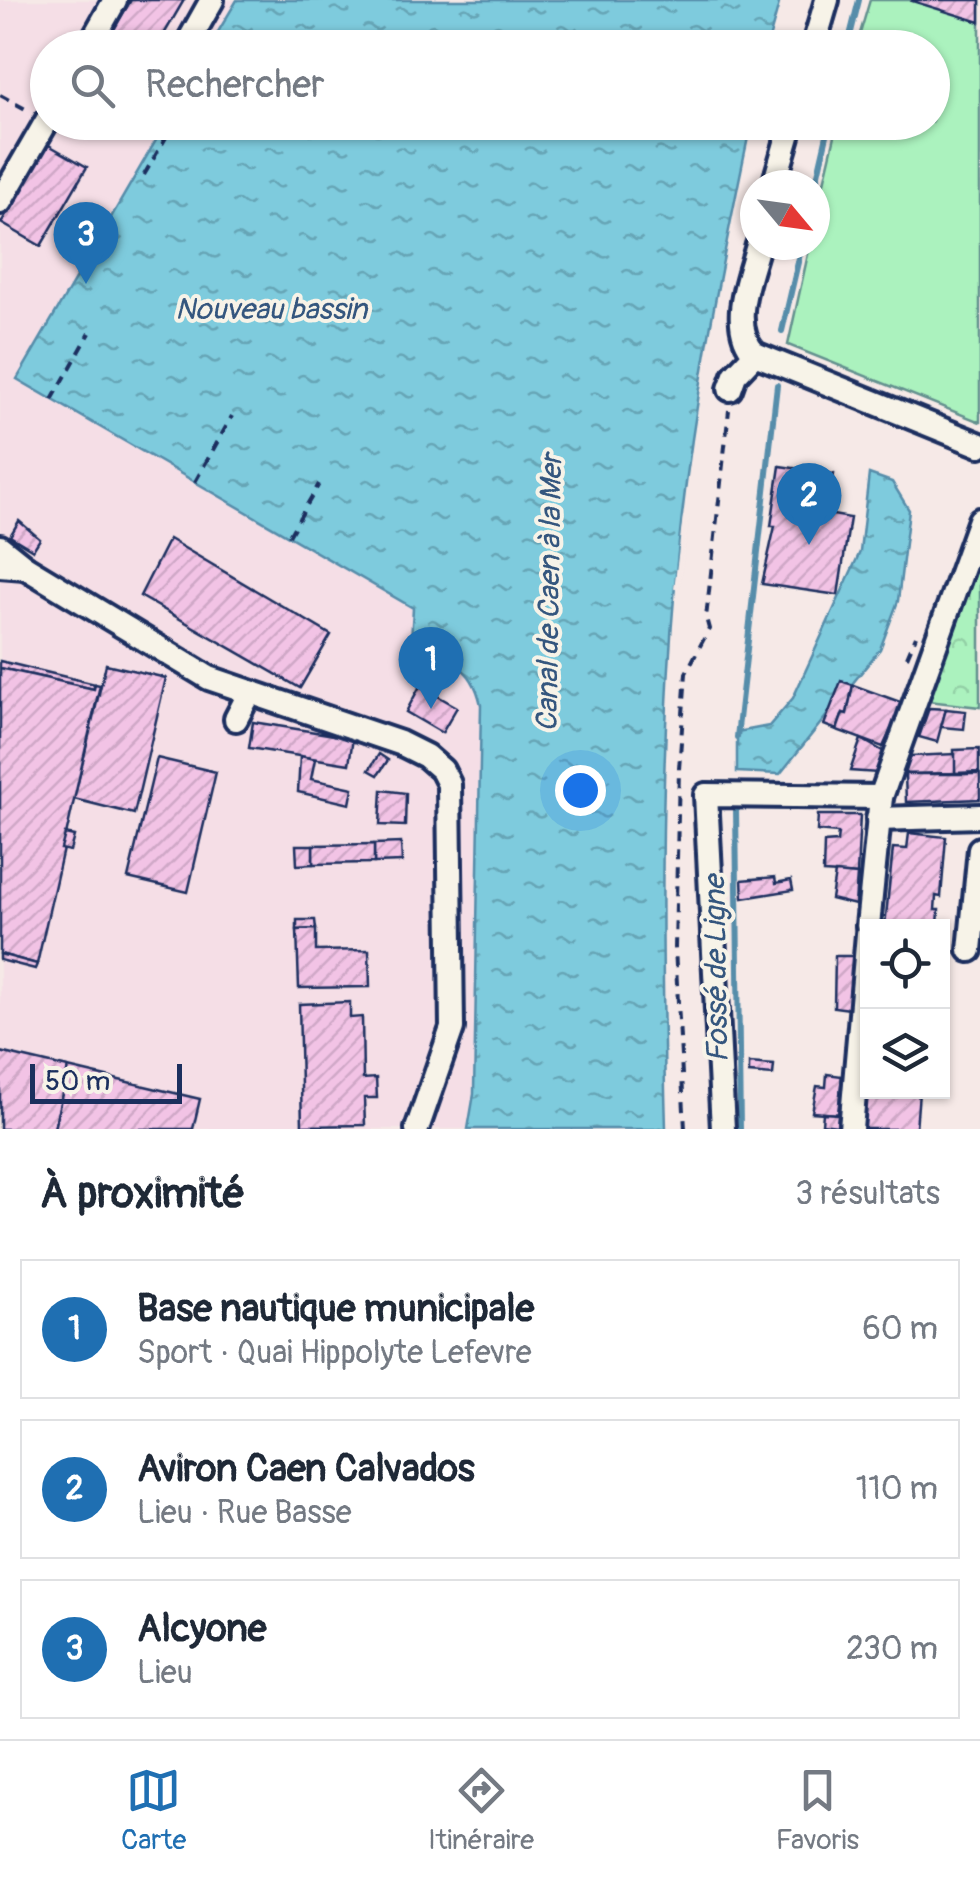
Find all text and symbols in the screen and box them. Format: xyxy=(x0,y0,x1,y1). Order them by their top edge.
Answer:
search box xyxy=(30,30,950,140)
icon: search xyxy=(65,58,120,113)
text: Rechercher xyxy=(145,61,325,109)
north arrow xyxy=(740,170,830,260)
pin: 3 xyxy=(54,202,118,284)
water label: Nouveau bassin xyxy=(175,291,369,328)
water label: Canal de Caen à la Mer xyxy=(529,451,570,732)
pin: 2 xyxy=(776,462,842,545)
pin: 1 xyxy=(398,626,464,709)
your location xyxy=(555,765,606,816)
water label: Fossé de Ligne xyxy=(696,872,737,1063)
map controls xyxy=(860,919,950,1099)
button: locate xyxy=(860,919,950,1009)
button: layers xyxy=(860,1009,950,1099)
scale bar xyxy=(30,1059,182,1104)
text: 50 m xyxy=(45,1064,110,1099)
text: À proximité xyxy=(40,1168,245,1220)
text: 3 résultats xyxy=(795,1174,940,1214)
text: Base nautique municipale xyxy=(137,1285,534,1333)
text: 1 xyxy=(68,1309,81,1349)
text: 60 m xyxy=(862,1309,938,1349)
text: Sport · Quai Hippolyte Lefevre xyxy=(137,1333,532,1373)
text: Aviron Caen Calvados xyxy=(137,1445,475,1493)
text: 2 xyxy=(66,1469,83,1509)
text: 110 m xyxy=(856,1469,938,1509)
text: Lieu · Rue Basse xyxy=(137,1493,352,1533)
text: Alcyone xyxy=(137,1605,267,1653)
text: 3 xyxy=(66,1629,83,1669)
text: 230 m xyxy=(846,1629,938,1669)
text: Lieu xyxy=(137,1653,193,1693)
tab: Carte xyxy=(121,1763,186,1858)
tab: Itinéraire xyxy=(428,1763,534,1858)
tab: Favoris xyxy=(776,1763,859,1858)

